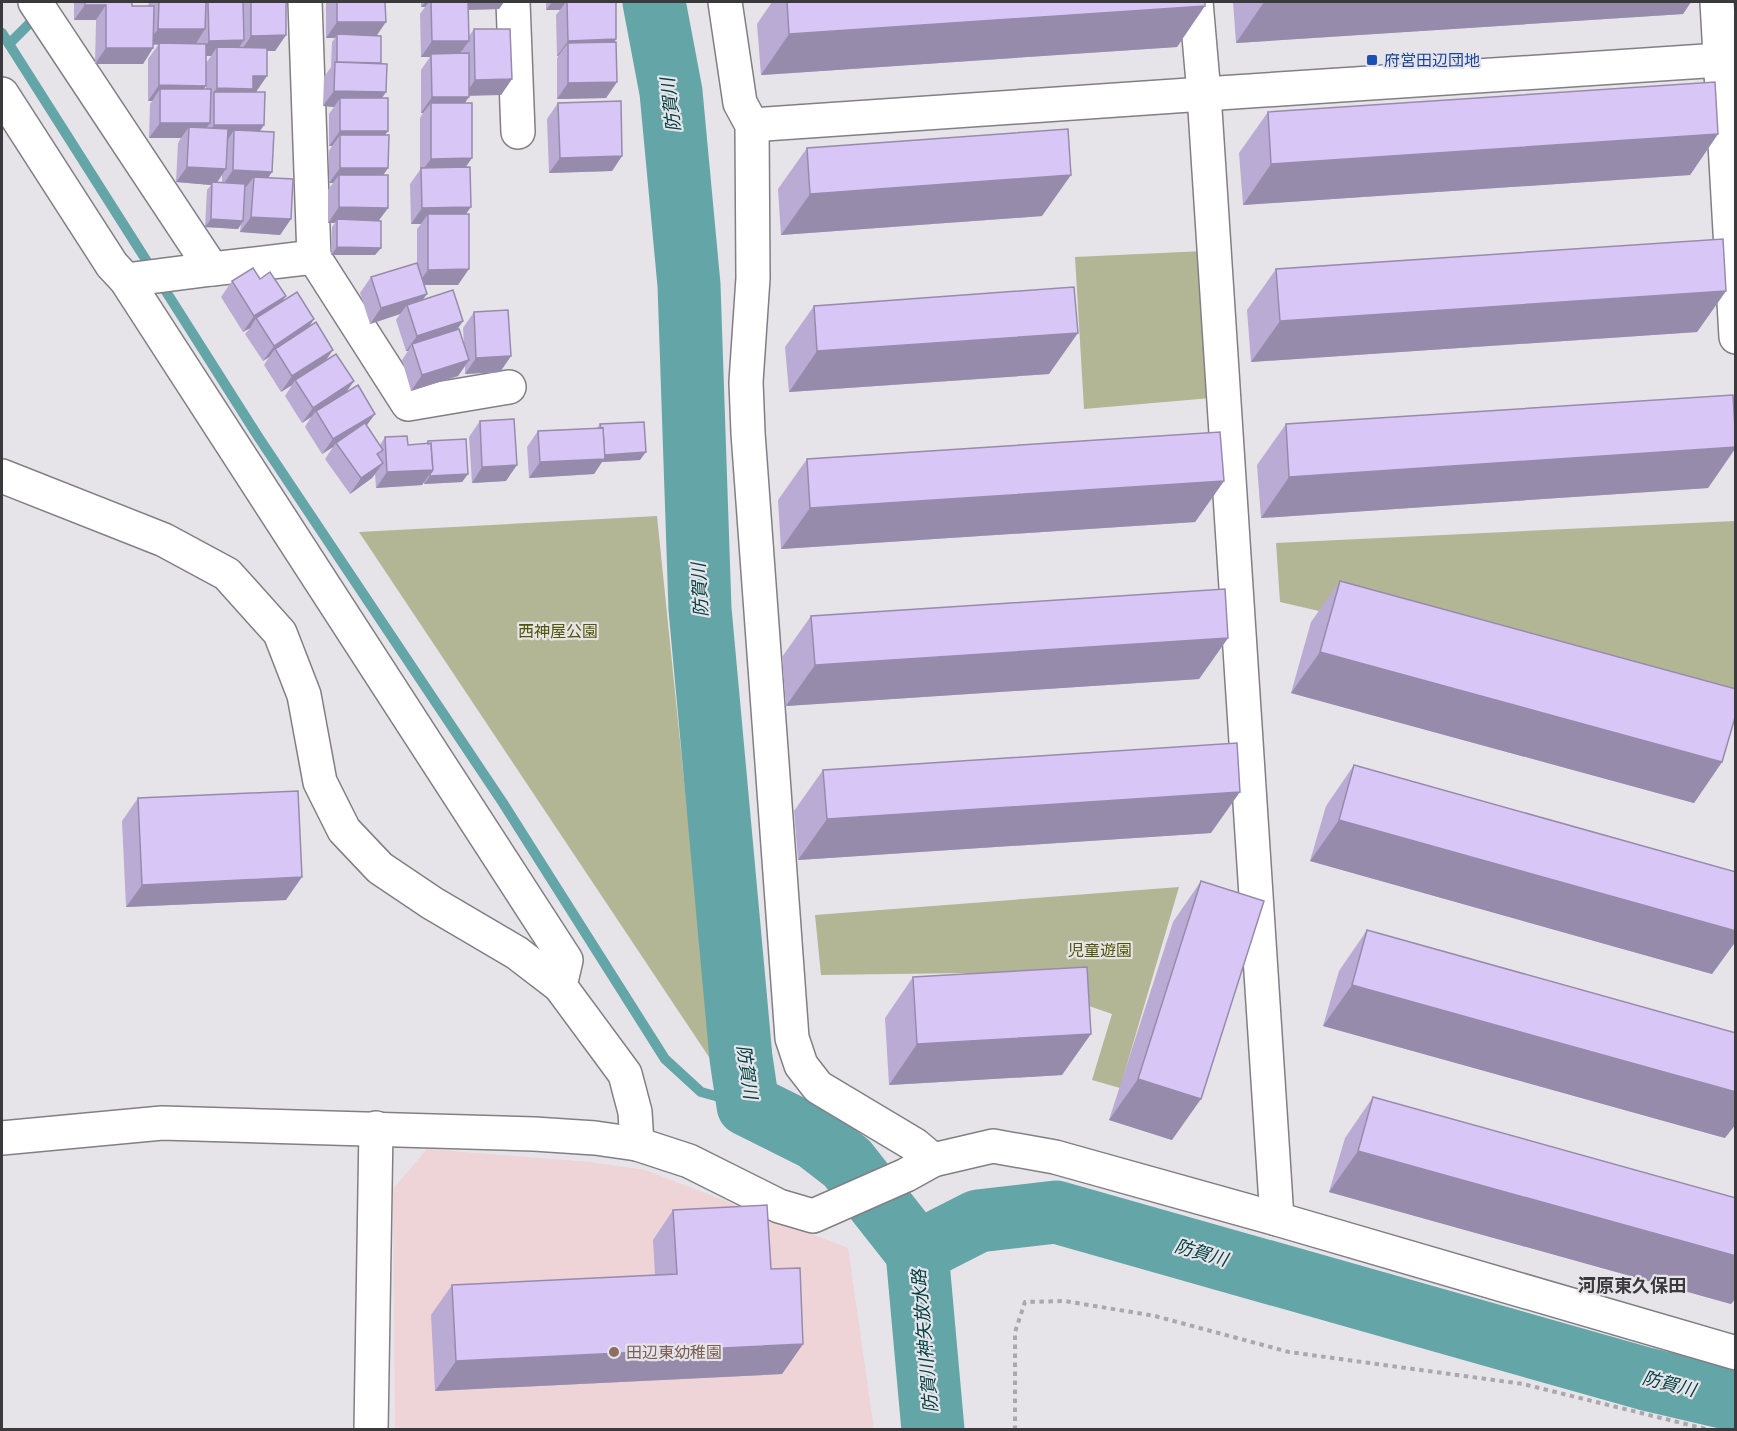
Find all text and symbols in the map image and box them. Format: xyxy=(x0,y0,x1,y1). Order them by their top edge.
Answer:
place label: 府営田辺団地 xyxy=(1384,51,1480,70)
marker: 府営田辺団地 xyxy=(1365,53,1379,67)
water label: 防賀川 xyxy=(657,75,684,133)
water label: 防賀川 xyxy=(687,561,711,618)
park label: 西神屋公園 xyxy=(518,622,598,641)
park label: 児童遊園 xyxy=(1068,941,1132,960)
water label: 防賀川 xyxy=(733,1044,762,1102)
water label: 防賀川 xyxy=(1172,1235,1232,1271)
water label: 防賀川神矢放水路 xyxy=(908,1266,941,1414)
district label: 河原東久保田 xyxy=(1578,1275,1686,1296)
place label: 田辺東幼稚園 xyxy=(626,1343,722,1362)
marker: 田辺東幼稚園 xyxy=(607,1345,621,1359)
water label: 防賀川 xyxy=(1640,1367,1700,1401)

